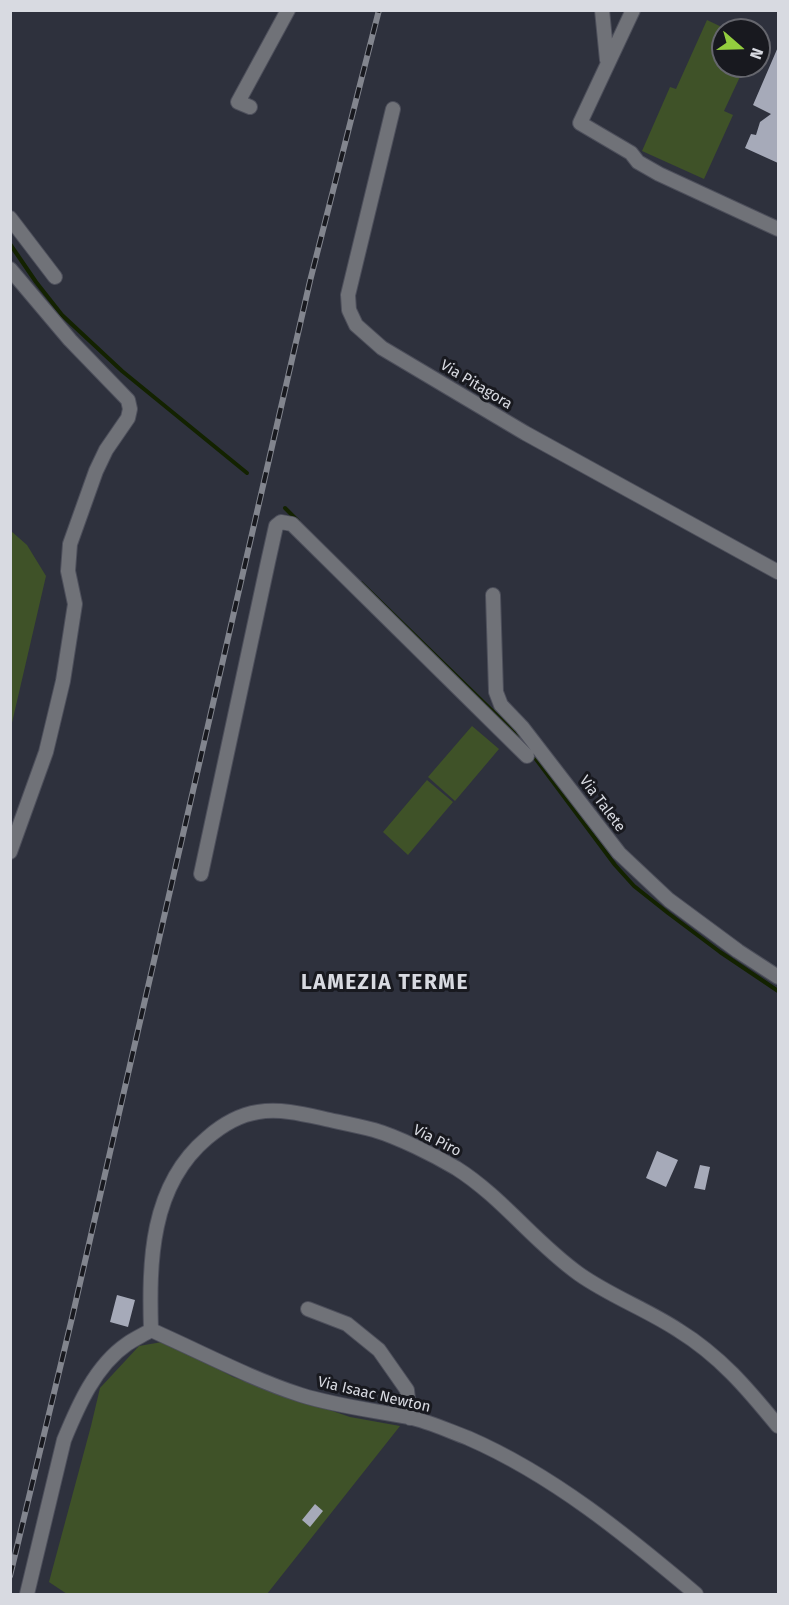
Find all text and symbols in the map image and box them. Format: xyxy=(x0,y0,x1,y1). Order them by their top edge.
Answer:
north arrow xyxy=(711,18,771,78)
text: N xyxy=(746,45,767,62)
street label: Via Pitagora xyxy=(437,356,515,414)
street label: Via Talete xyxy=(575,772,629,836)
district label: LAMEZIA TERME xyxy=(301,970,469,996)
street label: Via Piro xyxy=(410,1121,464,1161)
street label: Via Isaac Newton xyxy=(316,1373,432,1417)

